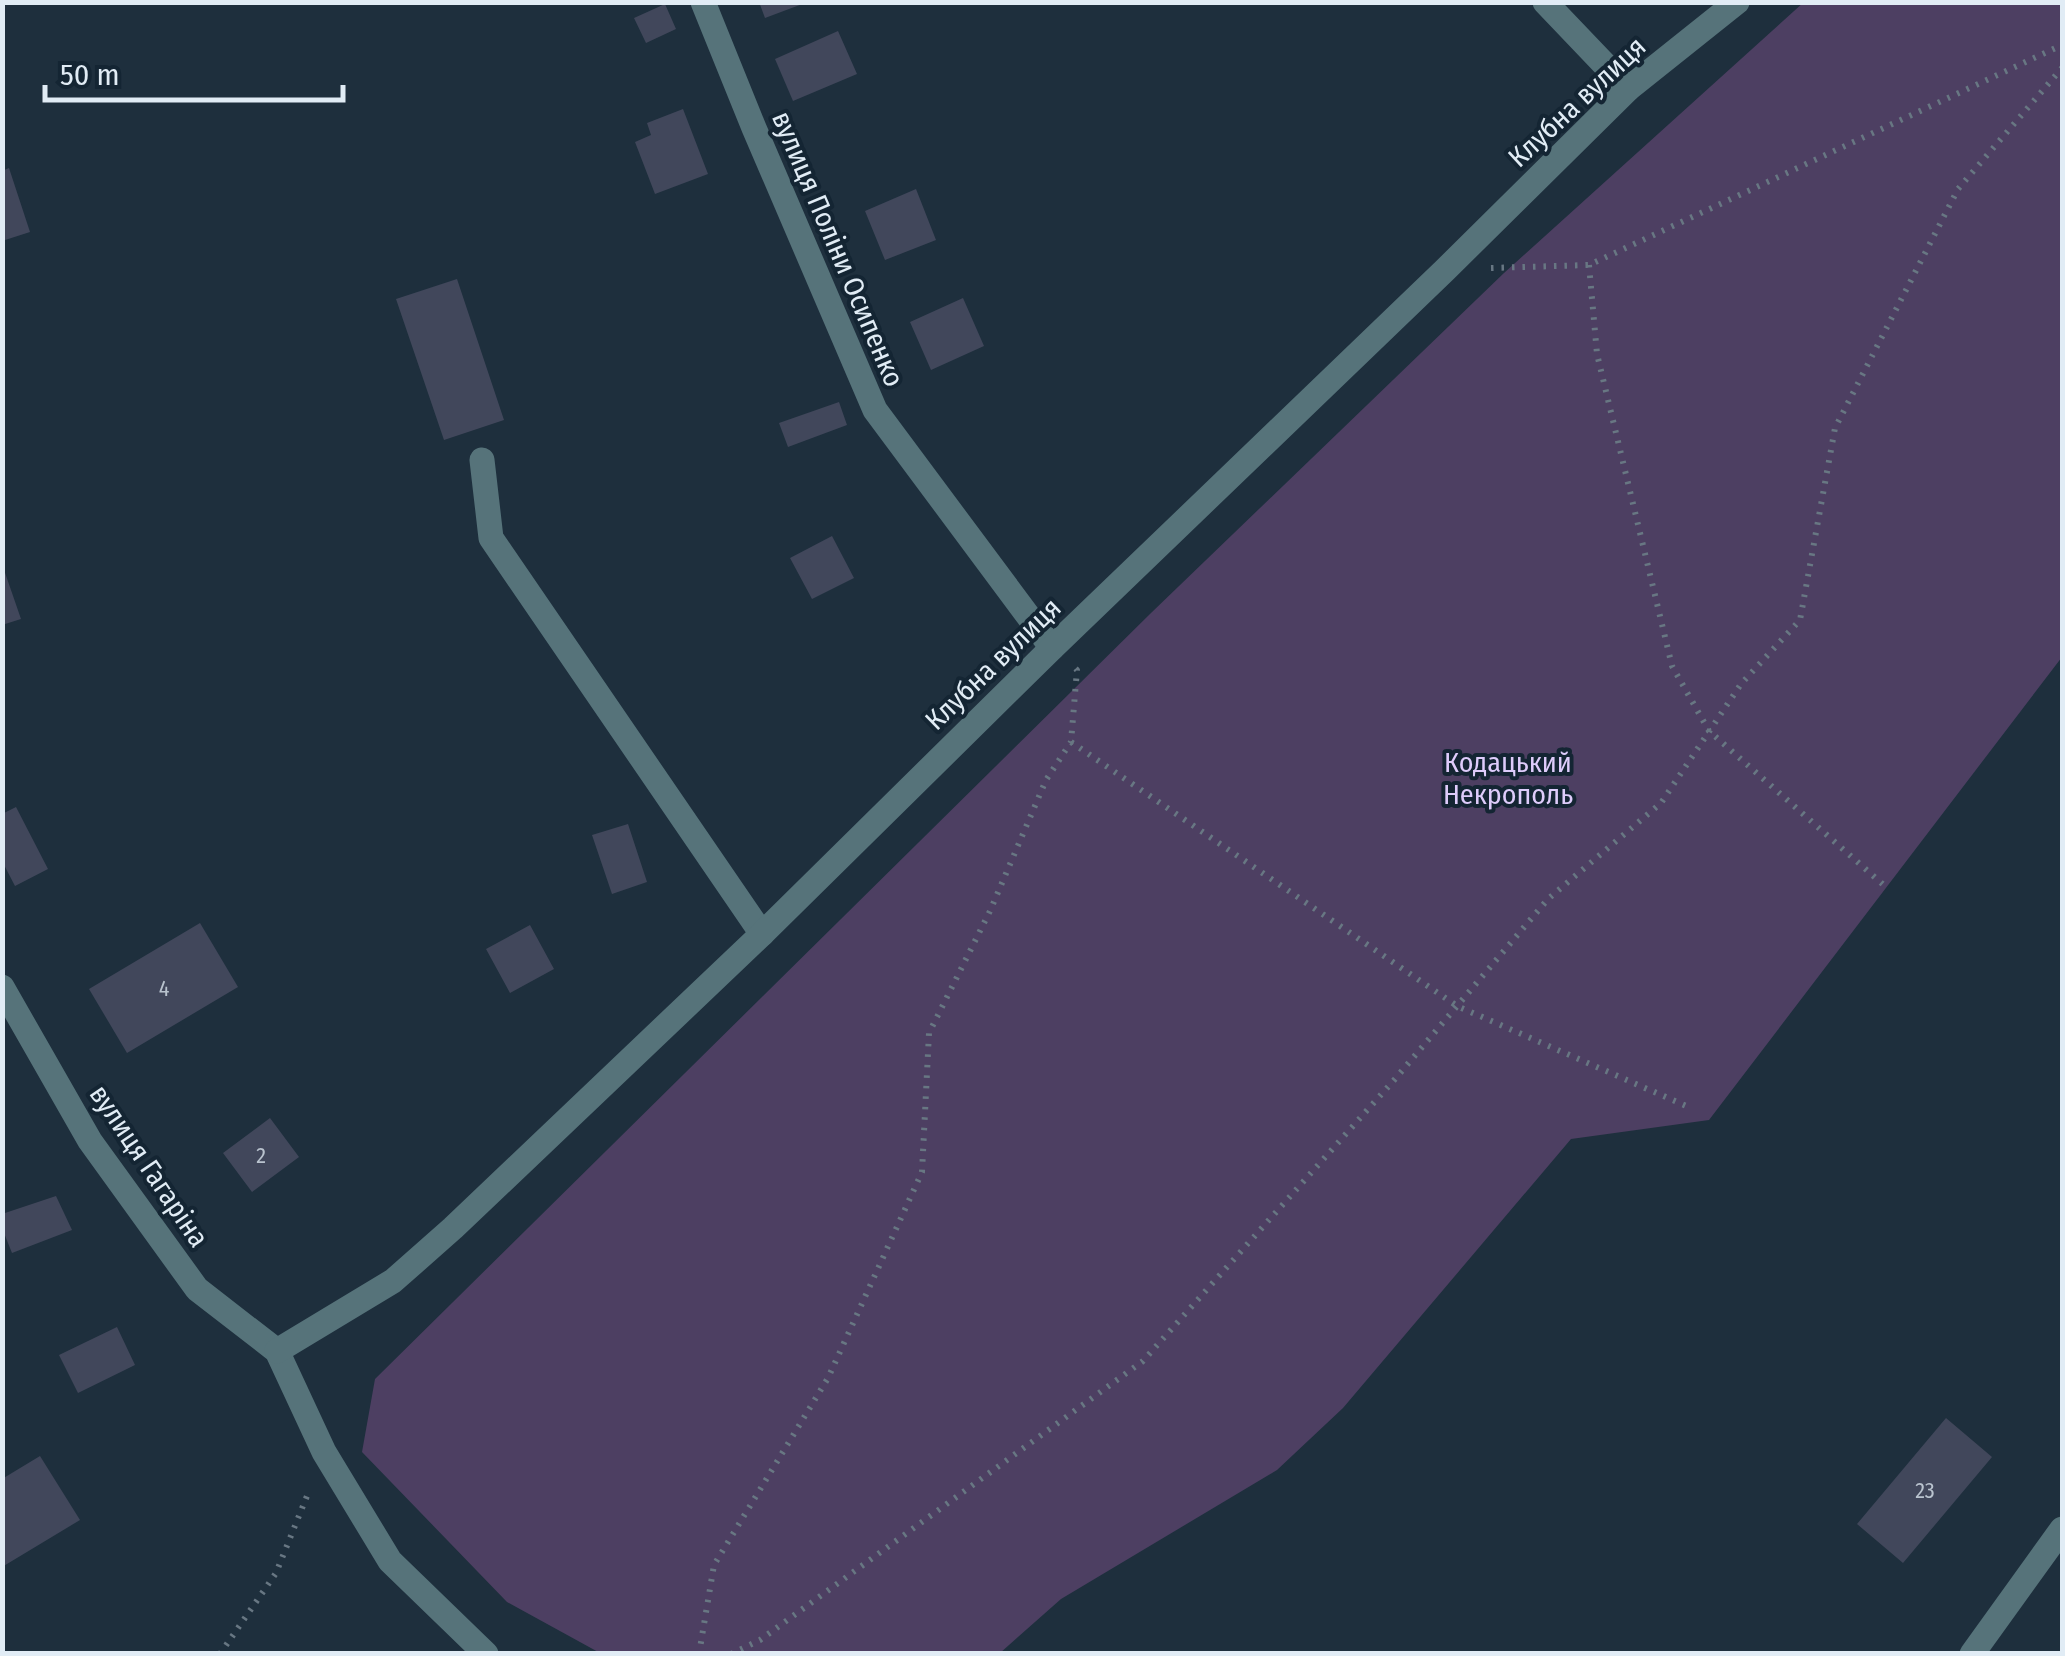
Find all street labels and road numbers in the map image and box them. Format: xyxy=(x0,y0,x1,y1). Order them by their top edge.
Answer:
street label: Клубна вулиця xyxy=(1502,30,1652,174)
street label: вулиця Поліни Осипенко xyxy=(765,106,911,392)
street label: Клубна вулиця xyxy=(918,591,1068,737)
street label: вулиця Гагаріна xyxy=(83,1079,215,1253)

